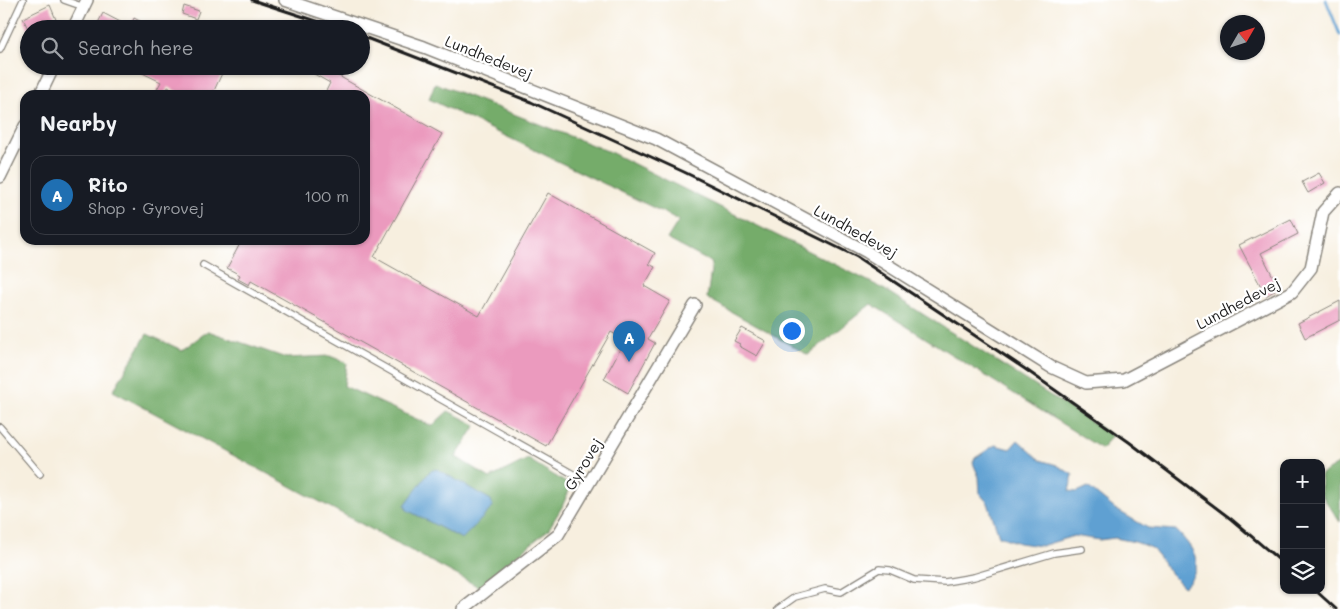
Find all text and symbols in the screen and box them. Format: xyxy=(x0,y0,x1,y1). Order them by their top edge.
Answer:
north arrow xyxy=(1220,15,1265,60)
search box xyxy=(20,20,370,75)
street label: Lundhedevej xyxy=(442,30,536,84)
icon: search xyxy=(38,34,66,62)
text: Search here xyxy=(78,35,194,60)
text: Nearby xyxy=(40,109,117,136)
text: Rito xyxy=(88,172,128,197)
text: A xyxy=(51,185,63,206)
text: 100 m xyxy=(304,185,349,206)
text: Shop · Gyrovej xyxy=(88,197,204,218)
street label: Lundhedevej xyxy=(811,200,901,262)
street label: Lundhedevej xyxy=(1192,272,1284,334)
your location xyxy=(779,318,805,344)
pin: A xyxy=(613,321,645,362)
street label: Gyrovej xyxy=(560,434,606,494)
map controls xyxy=(1280,459,1325,594)
button: + xyxy=(1280,459,1325,504)
button: − xyxy=(1280,504,1325,549)
button: layers xyxy=(1280,549,1325,594)

